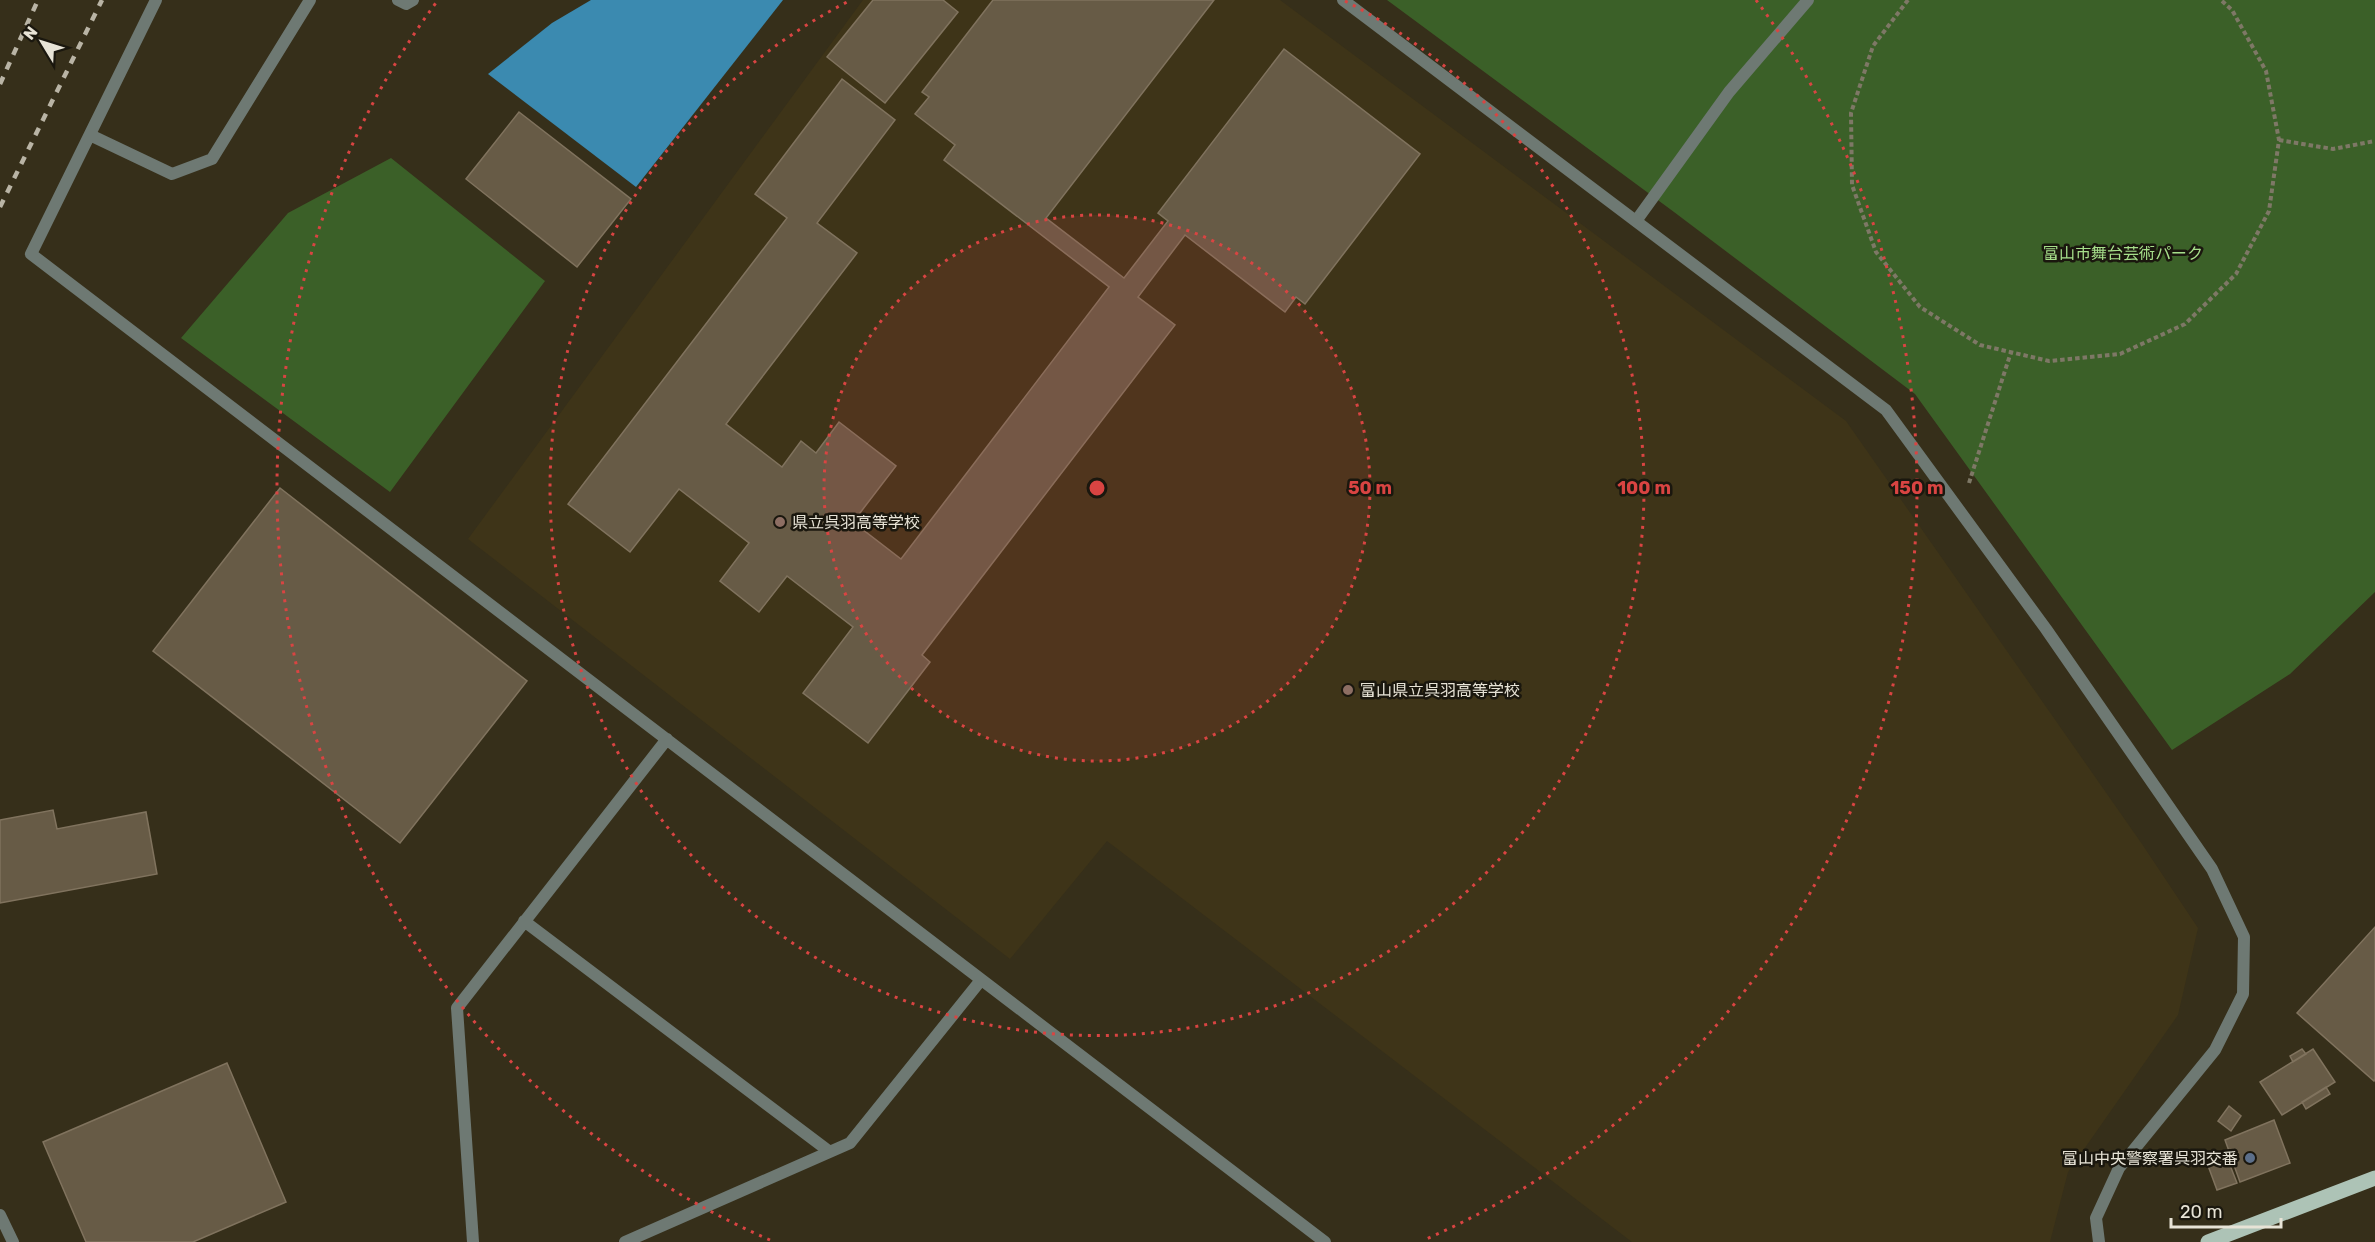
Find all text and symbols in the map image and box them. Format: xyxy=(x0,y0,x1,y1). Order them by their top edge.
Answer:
north arrow xyxy=(12,12,72,72)
text: N xyxy=(20,23,42,43)
park label: 富山市舞台芸術パーク xyxy=(2043,244,2203,263)
text: 50 m xyxy=(1348,477,1392,499)
text: 100 m xyxy=(1617,477,1671,499)
text: 150 m xyxy=(1890,477,1944,499)
centre of rings xyxy=(1087,478,1107,498)
place label: 県立呉羽高等学校 xyxy=(792,513,920,532)
marker: 県立呉羽高等学校 xyxy=(773,515,787,529)
place label: 富山県立呉羽高等学校 xyxy=(1360,681,1520,700)
marker: 富山県立呉羽高等学校 xyxy=(1341,683,1355,697)
place label: 富山中央警察署呉羽交番 xyxy=(2062,1149,2238,1168)
marker: 富山中央警察署呉羽交番 xyxy=(2243,1151,2257,1165)
scale bar xyxy=(2171,1191,2280,1229)
text: 20 m xyxy=(2180,1201,2222,1223)

